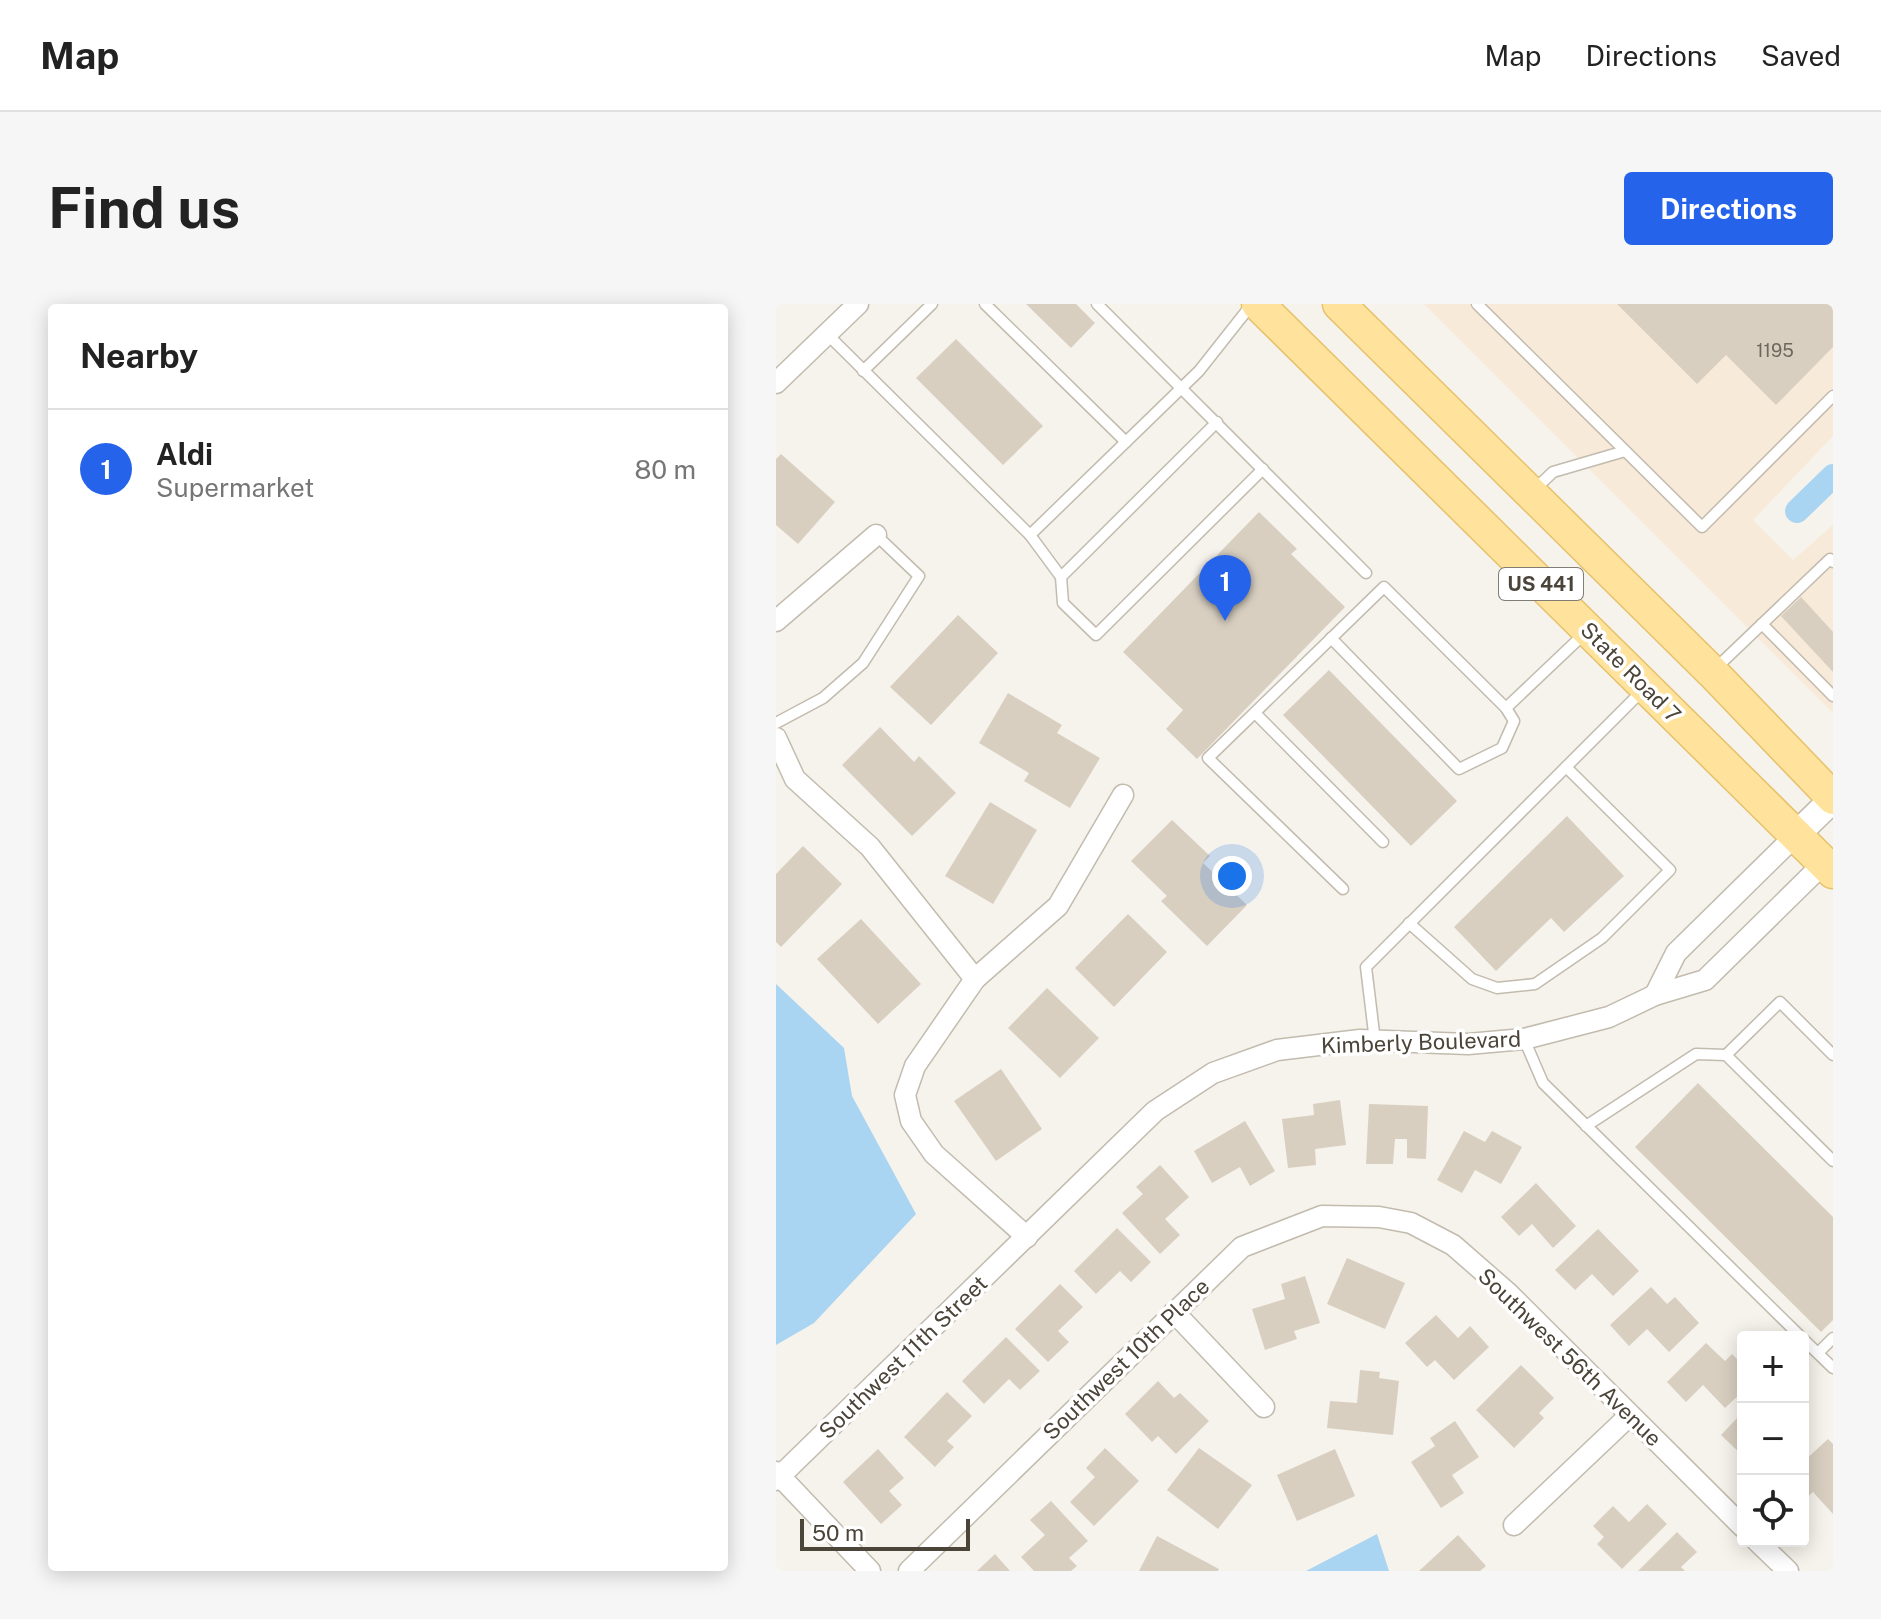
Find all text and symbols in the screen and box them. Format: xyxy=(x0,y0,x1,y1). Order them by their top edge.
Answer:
text: Map xyxy=(40,33,119,78)
text: Map xyxy=(1485,39,1541,72)
text: Directions xyxy=(1585,39,1717,72)
text: Saved xyxy=(1761,39,1841,72)
button: Directions xyxy=(1624,172,1833,245)
text: Find us xyxy=(48,175,240,241)
text: Nearby xyxy=(80,336,198,376)
house number: 1195 xyxy=(1756,340,1794,361)
text: Aldi xyxy=(156,436,213,472)
text: 1 xyxy=(100,454,112,485)
text: 80 m xyxy=(635,454,696,485)
text: Supermarket xyxy=(156,472,314,503)
pin: 1 xyxy=(1199,555,1251,621)
road number: US 441 xyxy=(1499,568,1583,600)
street label: State Road 7 xyxy=(1575,616,1687,728)
your location xyxy=(1212,856,1252,896)
street label: Kimberly Boulevard xyxy=(1321,1026,1521,1058)
street label: Southwest 56th Avenue xyxy=(1473,1263,1667,1451)
street label: Southwest 11th Street xyxy=(814,1270,992,1444)
street label: Southwest 10th Place xyxy=(1037,1273,1215,1445)
map controls xyxy=(1737,1331,1809,1547)
button: + xyxy=(1737,1331,1809,1403)
button: − xyxy=(1737,1403,1809,1475)
button: locate xyxy=(1737,1475,1809,1547)
scale bar xyxy=(800,1515,970,1551)
text: 50 m xyxy=(812,1520,864,1546)

